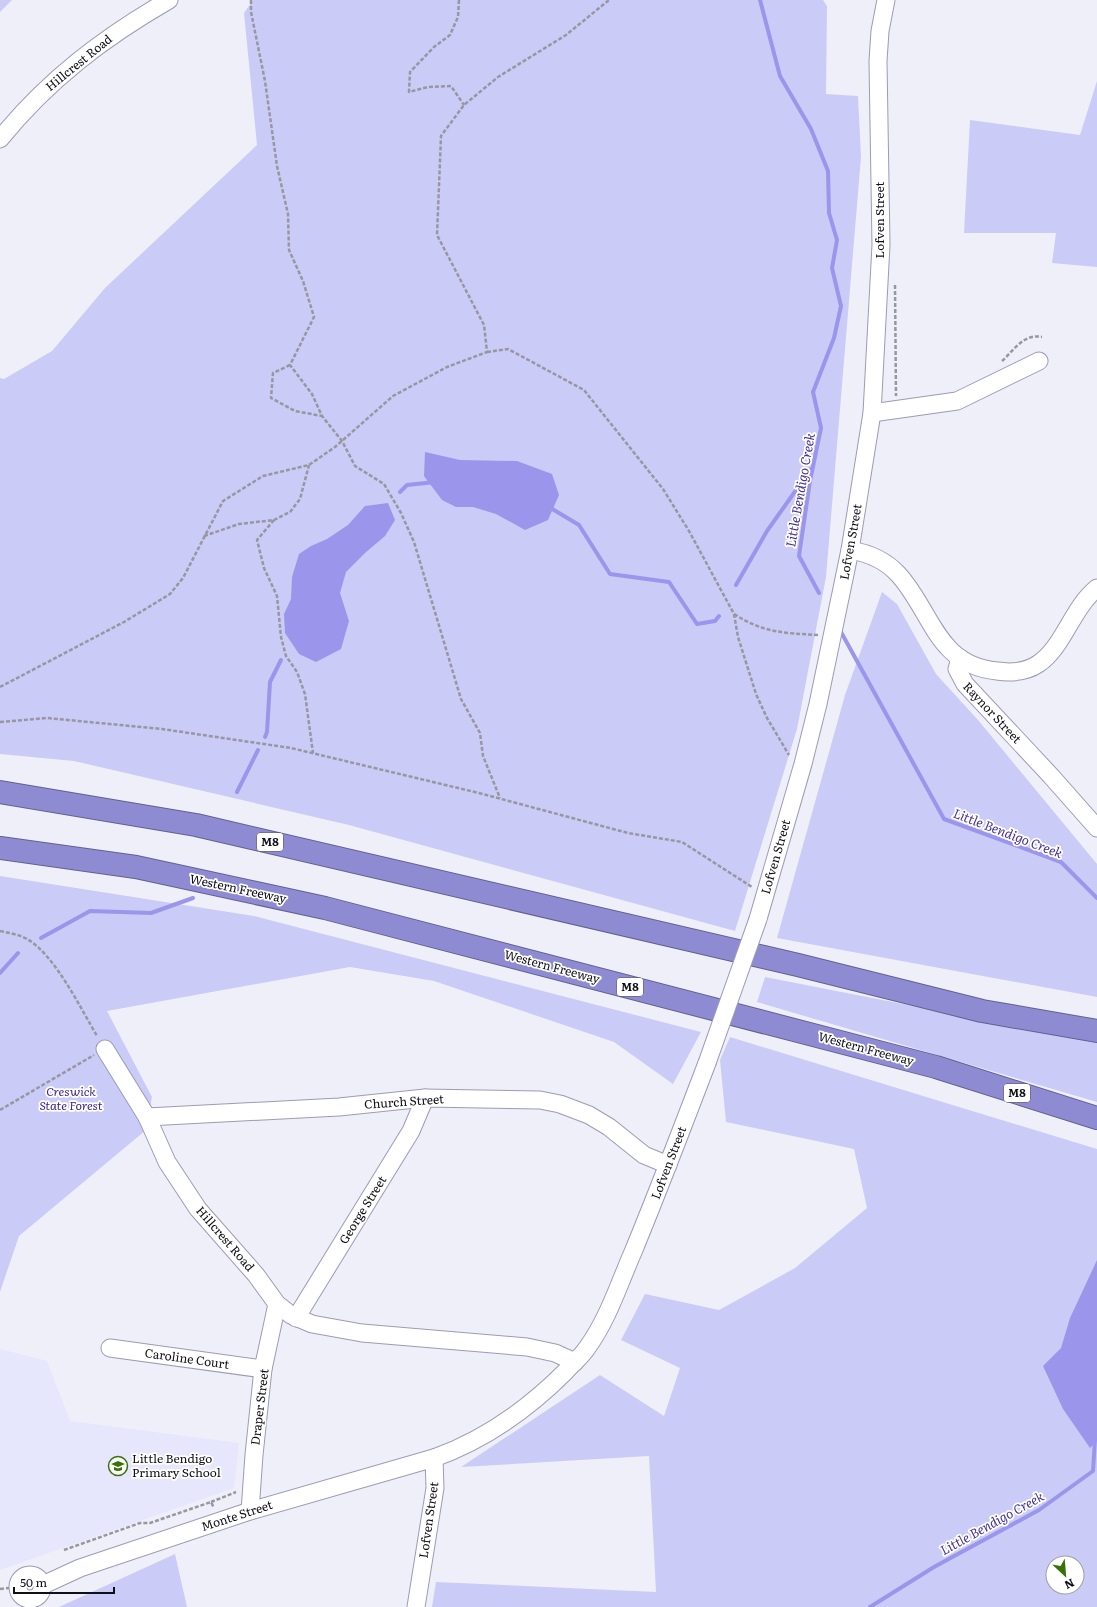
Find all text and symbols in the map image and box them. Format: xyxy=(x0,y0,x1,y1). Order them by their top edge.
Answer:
street label: Hillcrest Road xyxy=(41,29,116,95)
street label: Lofven Street xyxy=(870,181,888,258)
water label: Little Bendigo Creek xyxy=(780,430,819,549)
street label: Lofven Street xyxy=(834,502,866,581)
street label: Raynor Street xyxy=(959,677,1026,747)
water label: Little Bendigo Creek xyxy=(951,803,1066,862)
street label: Lofven Street xyxy=(756,817,794,896)
road number: M8 xyxy=(257,833,283,851)
street label: Western Freeway xyxy=(188,869,288,907)
street label: Western Freeway xyxy=(502,945,602,987)
road number: M8 xyxy=(617,978,643,996)
street label: Western Freeway xyxy=(816,1027,916,1069)
park label: Creswick State Forest xyxy=(39,1082,103,1114)
road number: M8 xyxy=(1004,1084,1030,1102)
street label: Church Street xyxy=(364,1089,444,1113)
street label: Lofven Street xyxy=(646,1123,690,1202)
street label: George Street xyxy=(334,1172,390,1247)
street label: Hillcrest Road xyxy=(192,1202,260,1275)
street label: Caroline Court xyxy=(144,1343,231,1373)
street label: Draper Street xyxy=(245,1367,273,1446)
place label: Little Bendigo Primary School xyxy=(132,1449,221,1481)
school or university icon: Little Bendigo Primary School xyxy=(107,1455,129,1477)
street label: Lofven Street xyxy=(414,1480,442,1559)
water label: Little Bendigo Creek xyxy=(937,1486,1048,1559)
street label: Monte Street xyxy=(199,1495,275,1535)
north arrow xyxy=(1045,1555,1085,1595)
scale bar xyxy=(14,1569,114,1595)
text: 50 m xyxy=(20,1573,47,1591)
text: N xyxy=(1062,1576,1077,1594)

